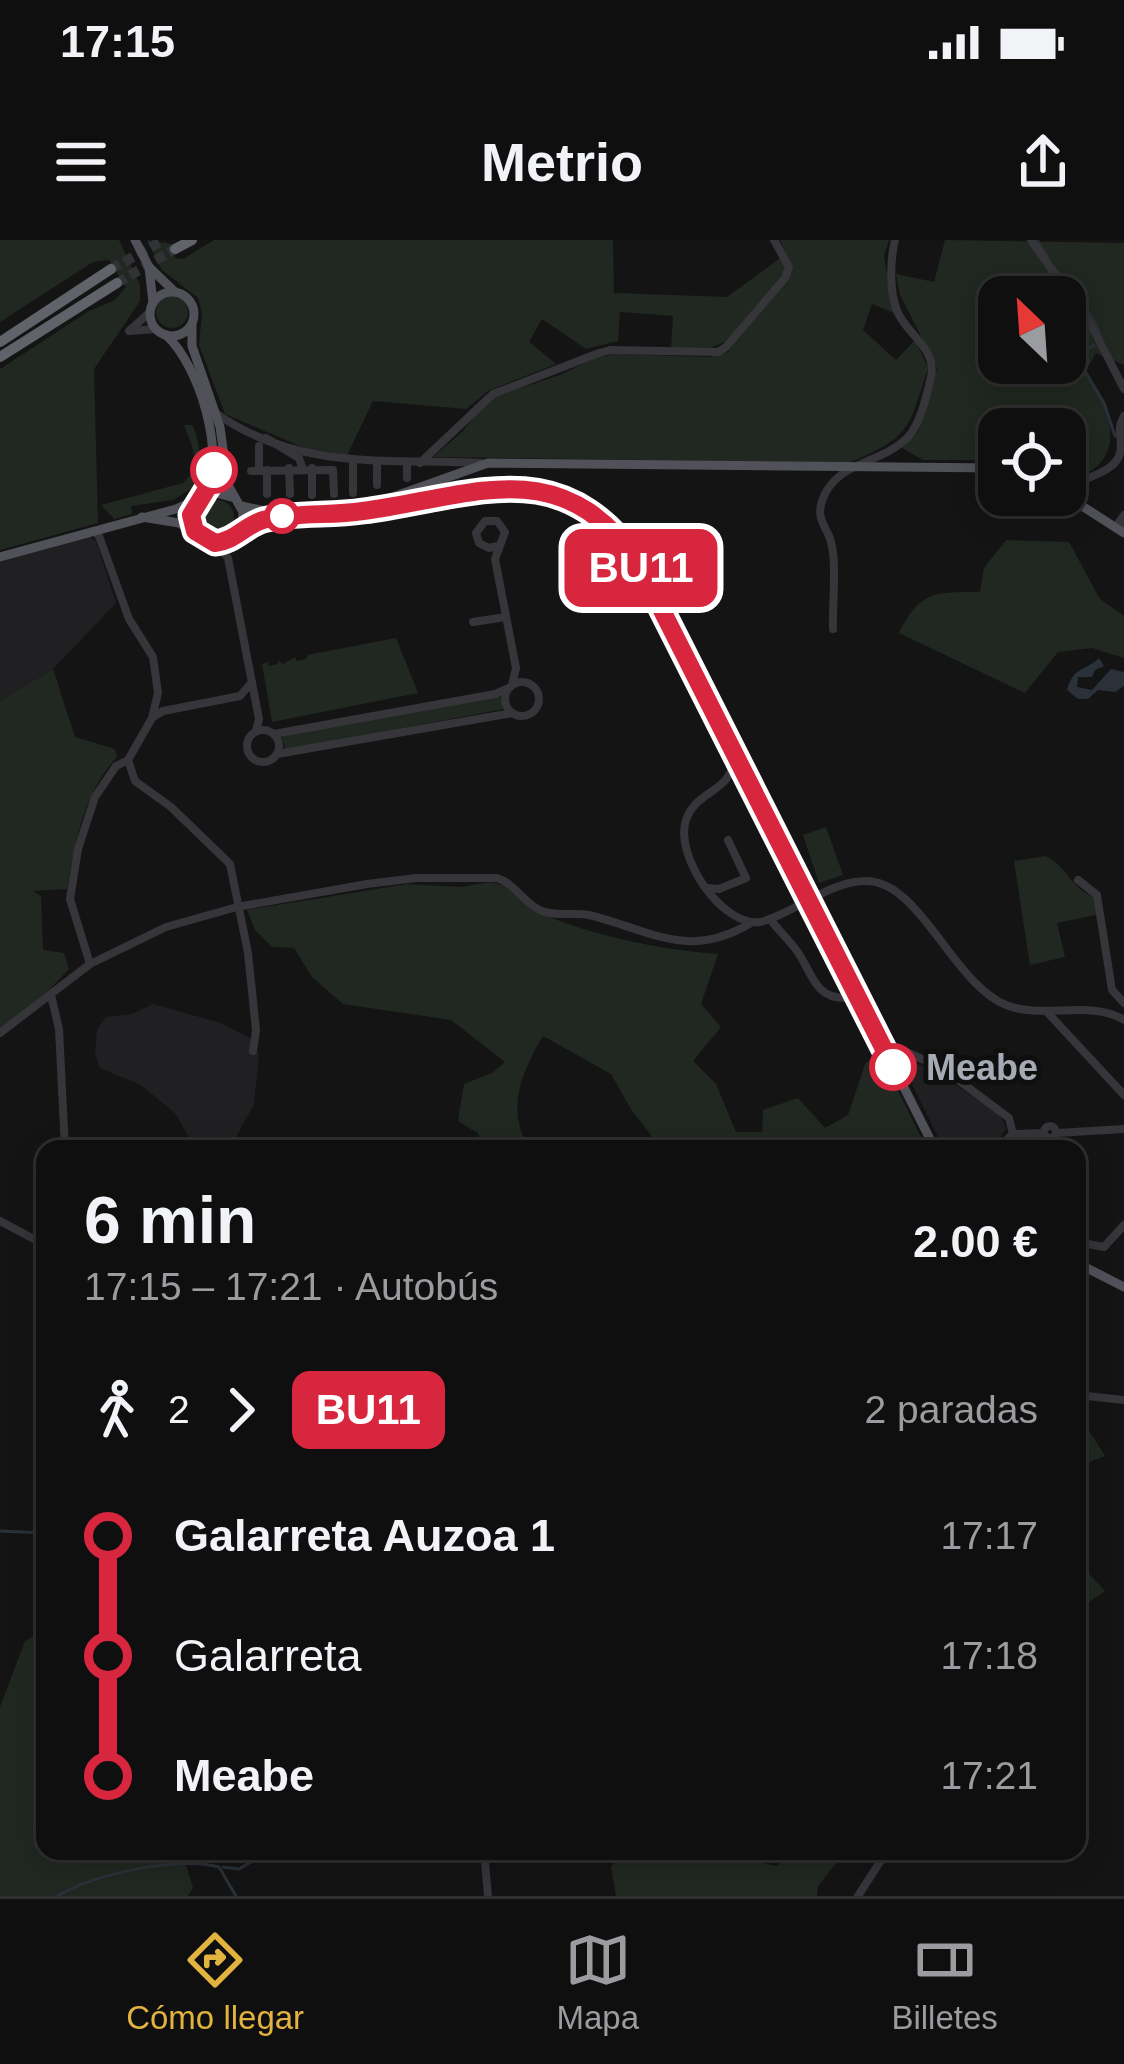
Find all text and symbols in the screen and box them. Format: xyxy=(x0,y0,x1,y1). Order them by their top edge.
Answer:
text: 17:15 xyxy=(60,16,175,67)
icon: menu xyxy=(48,129,114,195)
icon: share xyxy=(1010,129,1076,195)
text: Metrio xyxy=(481,132,643,192)
north arrow xyxy=(978,276,1086,384)
map controls xyxy=(978,276,1086,516)
button: locate xyxy=(978,408,1086,516)
unlabelled marker xyxy=(192,448,236,492)
unlabelled marker xyxy=(266,500,298,532)
line badge: BU11 xyxy=(557,529,725,607)
text: BU11 xyxy=(588,544,694,591)
marker: Meabe xyxy=(871,1045,915,1089)
place label: Meabe xyxy=(926,1047,1038,1088)
text: 6 min xyxy=(84,1183,256,1257)
text: 2.00 € xyxy=(913,1216,1038,1267)
text: 17:15 – 17:21 · Autobús xyxy=(84,1265,498,1308)
icon: walk xyxy=(84,1377,150,1443)
icon: forward xyxy=(208,1377,274,1443)
text: BU11 xyxy=(316,1386,421,1433)
text: 2 xyxy=(168,1388,190,1431)
text: 2 paradas xyxy=(865,1388,1038,1431)
text: Galarreta Auzoa 1 xyxy=(174,1510,555,1561)
text: 17:17 xyxy=(940,1514,1038,1557)
text: Galarreta xyxy=(174,1630,362,1681)
text: 17:18 xyxy=(940,1634,1038,1677)
text: Meabe xyxy=(174,1750,314,1801)
text: 17:21 xyxy=(940,1754,1038,1797)
tab: Cómo llegar xyxy=(126,1927,304,2037)
tab: Mapa xyxy=(556,1927,639,2037)
tab: Billetes xyxy=(891,1927,998,2037)

